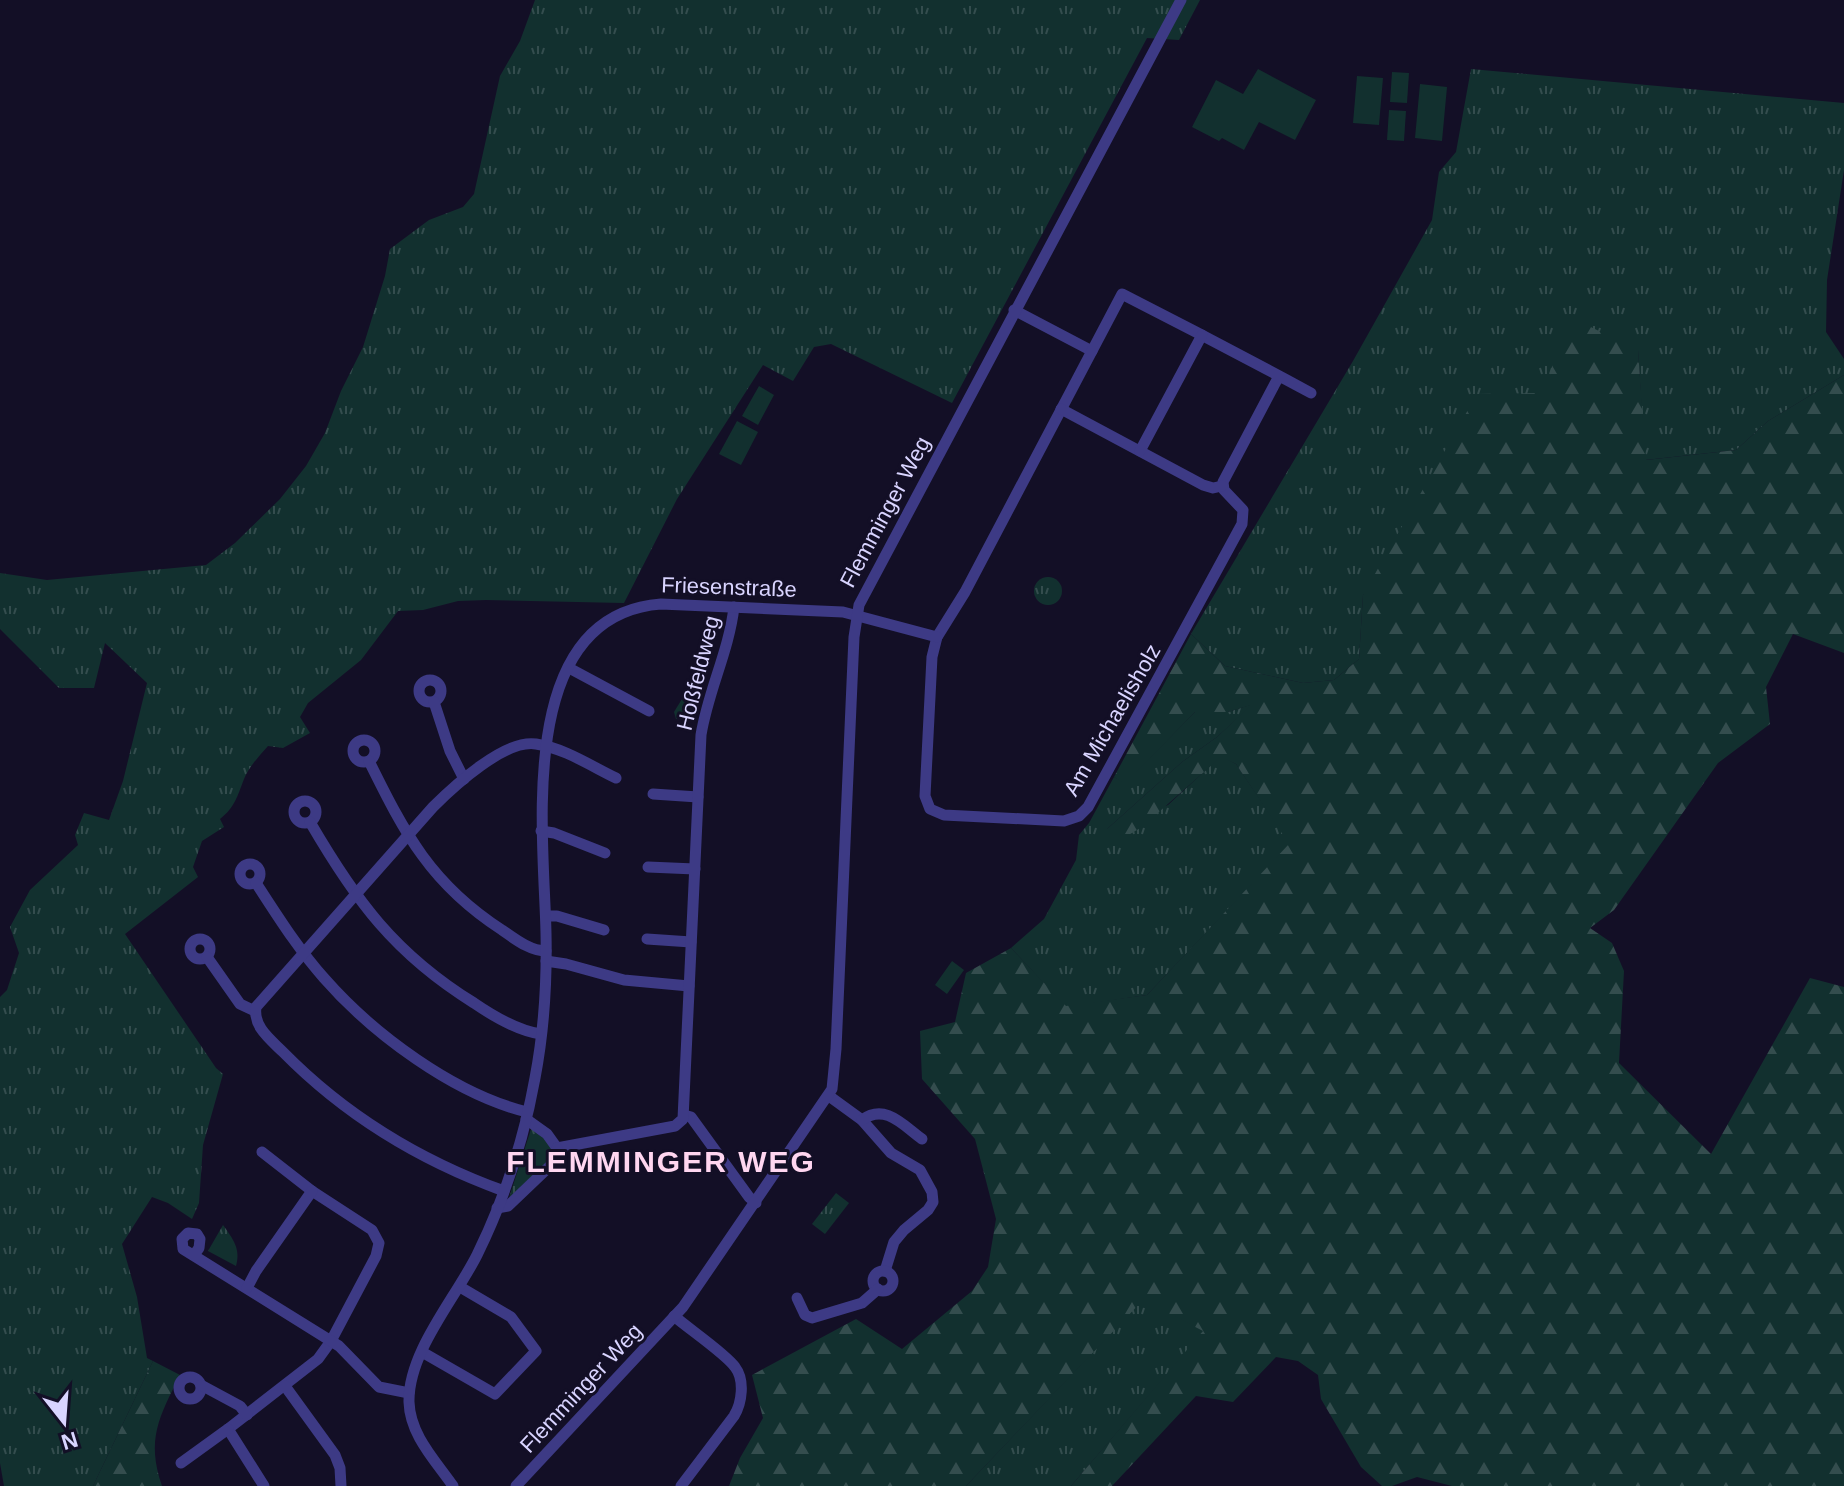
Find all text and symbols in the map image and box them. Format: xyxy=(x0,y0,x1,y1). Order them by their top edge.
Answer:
street label: Flemminger Weg xyxy=(835,432,935,592)
street label: Friesenstraße xyxy=(661,572,797,602)
street label: Hoßfeldweg xyxy=(672,613,724,733)
street label: Am Michaelisholz xyxy=(1058,640,1166,800)
district label: FLEMMINGER WEG xyxy=(506,1145,816,1178)
street label: Flemminger Weg xyxy=(515,1318,647,1458)
north arrow xyxy=(24,1382,104,1462)
text: N xyxy=(58,1426,81,1455)

